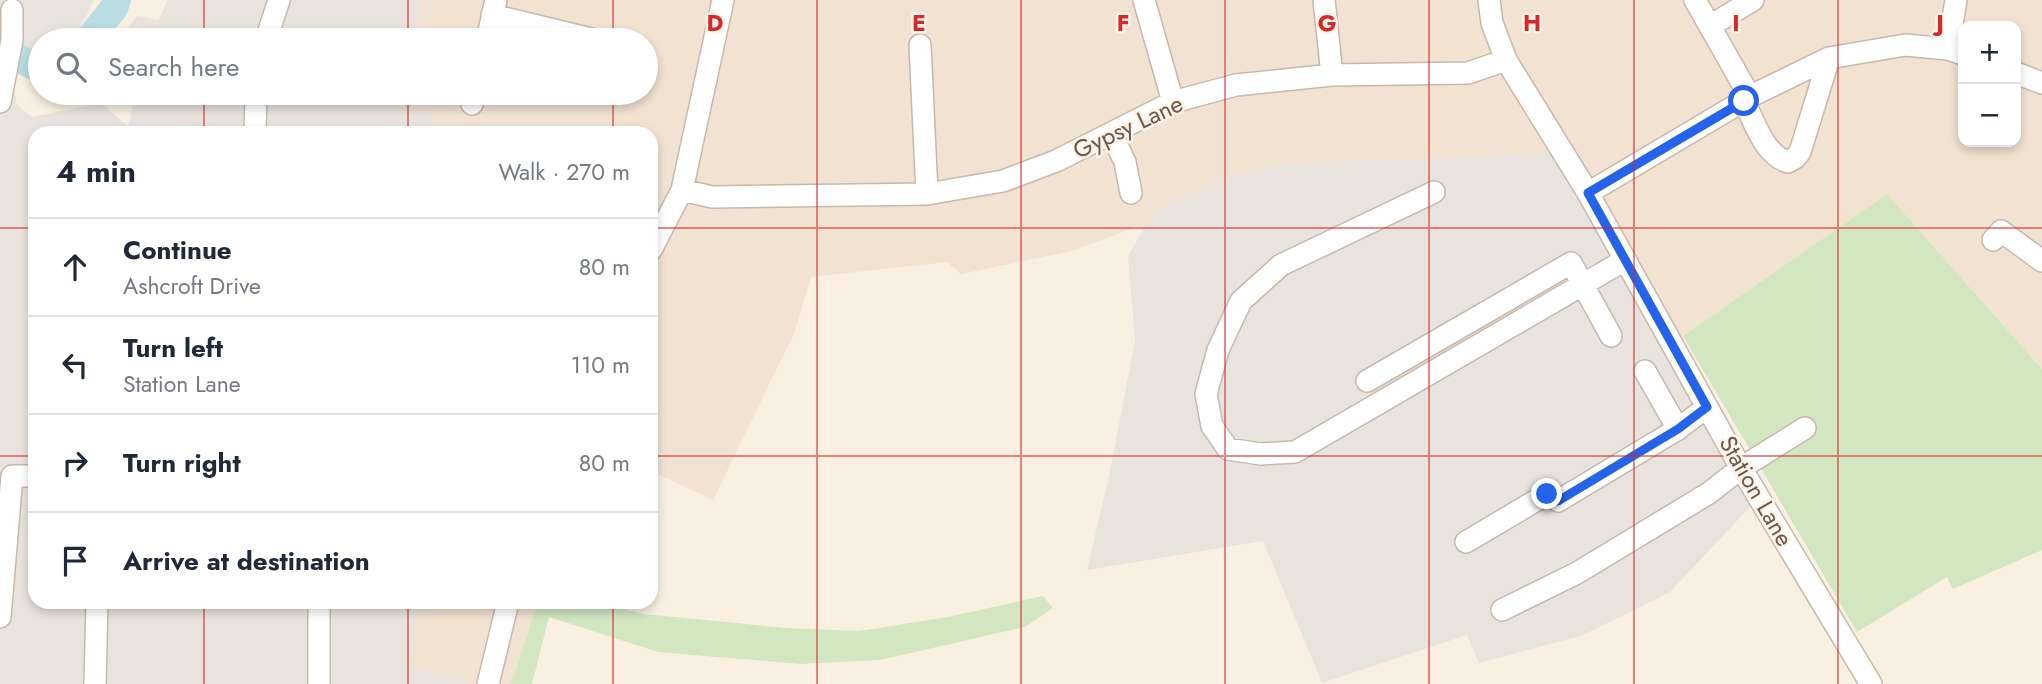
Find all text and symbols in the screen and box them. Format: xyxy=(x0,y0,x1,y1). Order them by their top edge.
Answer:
text: D xyxy=(707,6,724,40)
text: E xyxy=(912,6,926,40)
text: F xyxy=(1117,6,1129,40)
text: G xyxy=(1318,6,1336,40)
text: H xyxy=(1523,6,1541,40)
text: I xyxy=(1732,6,1740,40)
text: J xyxy=(1932,6,1944,40)
map controls xyxy=(1958,21,2021,147)
button: + xyxy=(1958,21,2021,84)
search box xyxy=(28,28,658,105)
icon: search xyxy=(52,48,90,86)
text: Search here xyxy=(108,48,240,86)
button: − xyxy=(1958,84,2021,147)
route start xyxy=(1728,85,1759,116)
street label: Gypsy Lane xyxy=(1067,86,1189,167)
text: 4 min xyxy=(56,150,136,193)
text: Walk · 270 m xyxy=(499,155,630,189)
text: Continue xyxy=(123,231,232,269)
icon: ahead xyxy=(56,248,94,286)
text: 80 m xyxy=(579,250,630,284)
text: Ashcroft Drive xyxy=(123,269,261,303)
text: Turn left xyxy=(123,329,223,367)
icon: left xyxy=(56,346,94,384)
text: 110 m xyxy=(571,348,630,382)
text: Station Lane xyxy=(123,367,241,401)
street label: Station Lane xyxy=(1711,429,1802,553)
icon: right xyxy=(56,444,94,482)
text: Turn right xyxy=(123,444,241,482)
text: 80 m xyxy=(579,446,630,480)
route end xyxy=(1531,478,1562,509)
icon: arrive xyxy=(56,542,94,580)
text: Arrive at destination xyxy=(123,542,370,580)

